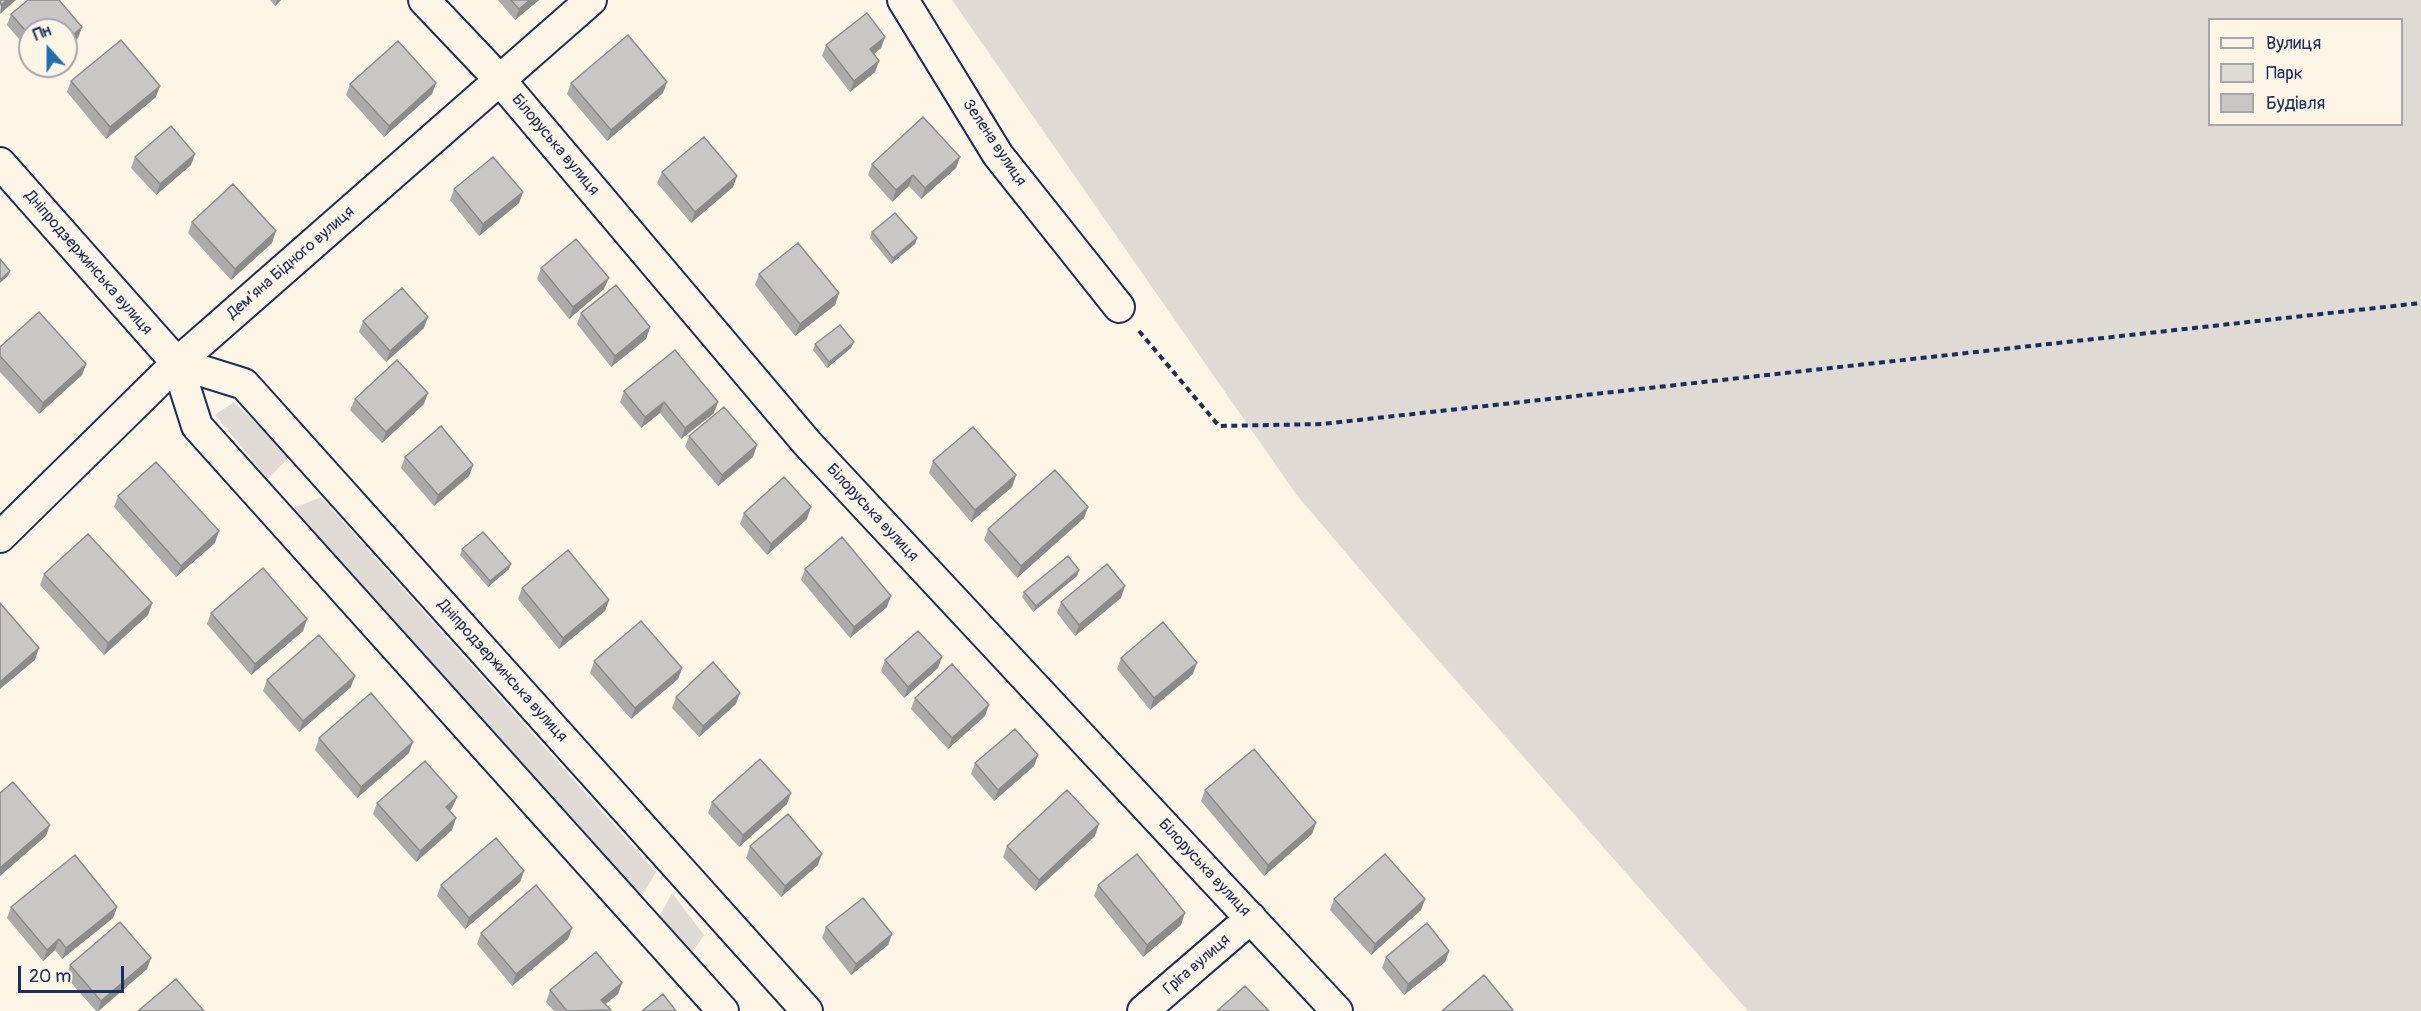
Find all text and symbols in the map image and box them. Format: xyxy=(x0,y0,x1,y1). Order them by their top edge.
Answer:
north arrow xyxy=(18,18,78,78)
legend xyxy=(2208,18,2403,126)
text: Пн xyxy=(30,21,54,46)
text: Вулиця xyxy=(2266,32,2321,55)
text: Парк xyxy=(2266,62,2303,85)
street label: Білоруська вулиця xyxy=(507,90,603,200)
text: Будівля xyxy=(2266,92,2325,115)
street label: Зелена вулиця xyxy=(958,96,1030,190)
street label: Дніпродзержинська вулиця xyxy=(20,187,156,339)
street label: Дем’яна Бідного вулиця xyxy=(224,203,358,323)
street label: Білоруська вулиця xyxy=(822,460,922,566)
street label: Дніпродзержинська вулиця xyxy=(433,596,571,746)
street label: Білоруська вулиця xyxy=(1154,815,1254,921)
street label: Гріга вулиця xyxy=(1160,931,1234,999)
scale bar xyxy=(21,954,128,992)
text: 20 m xyxy=(29,965,71,988)

